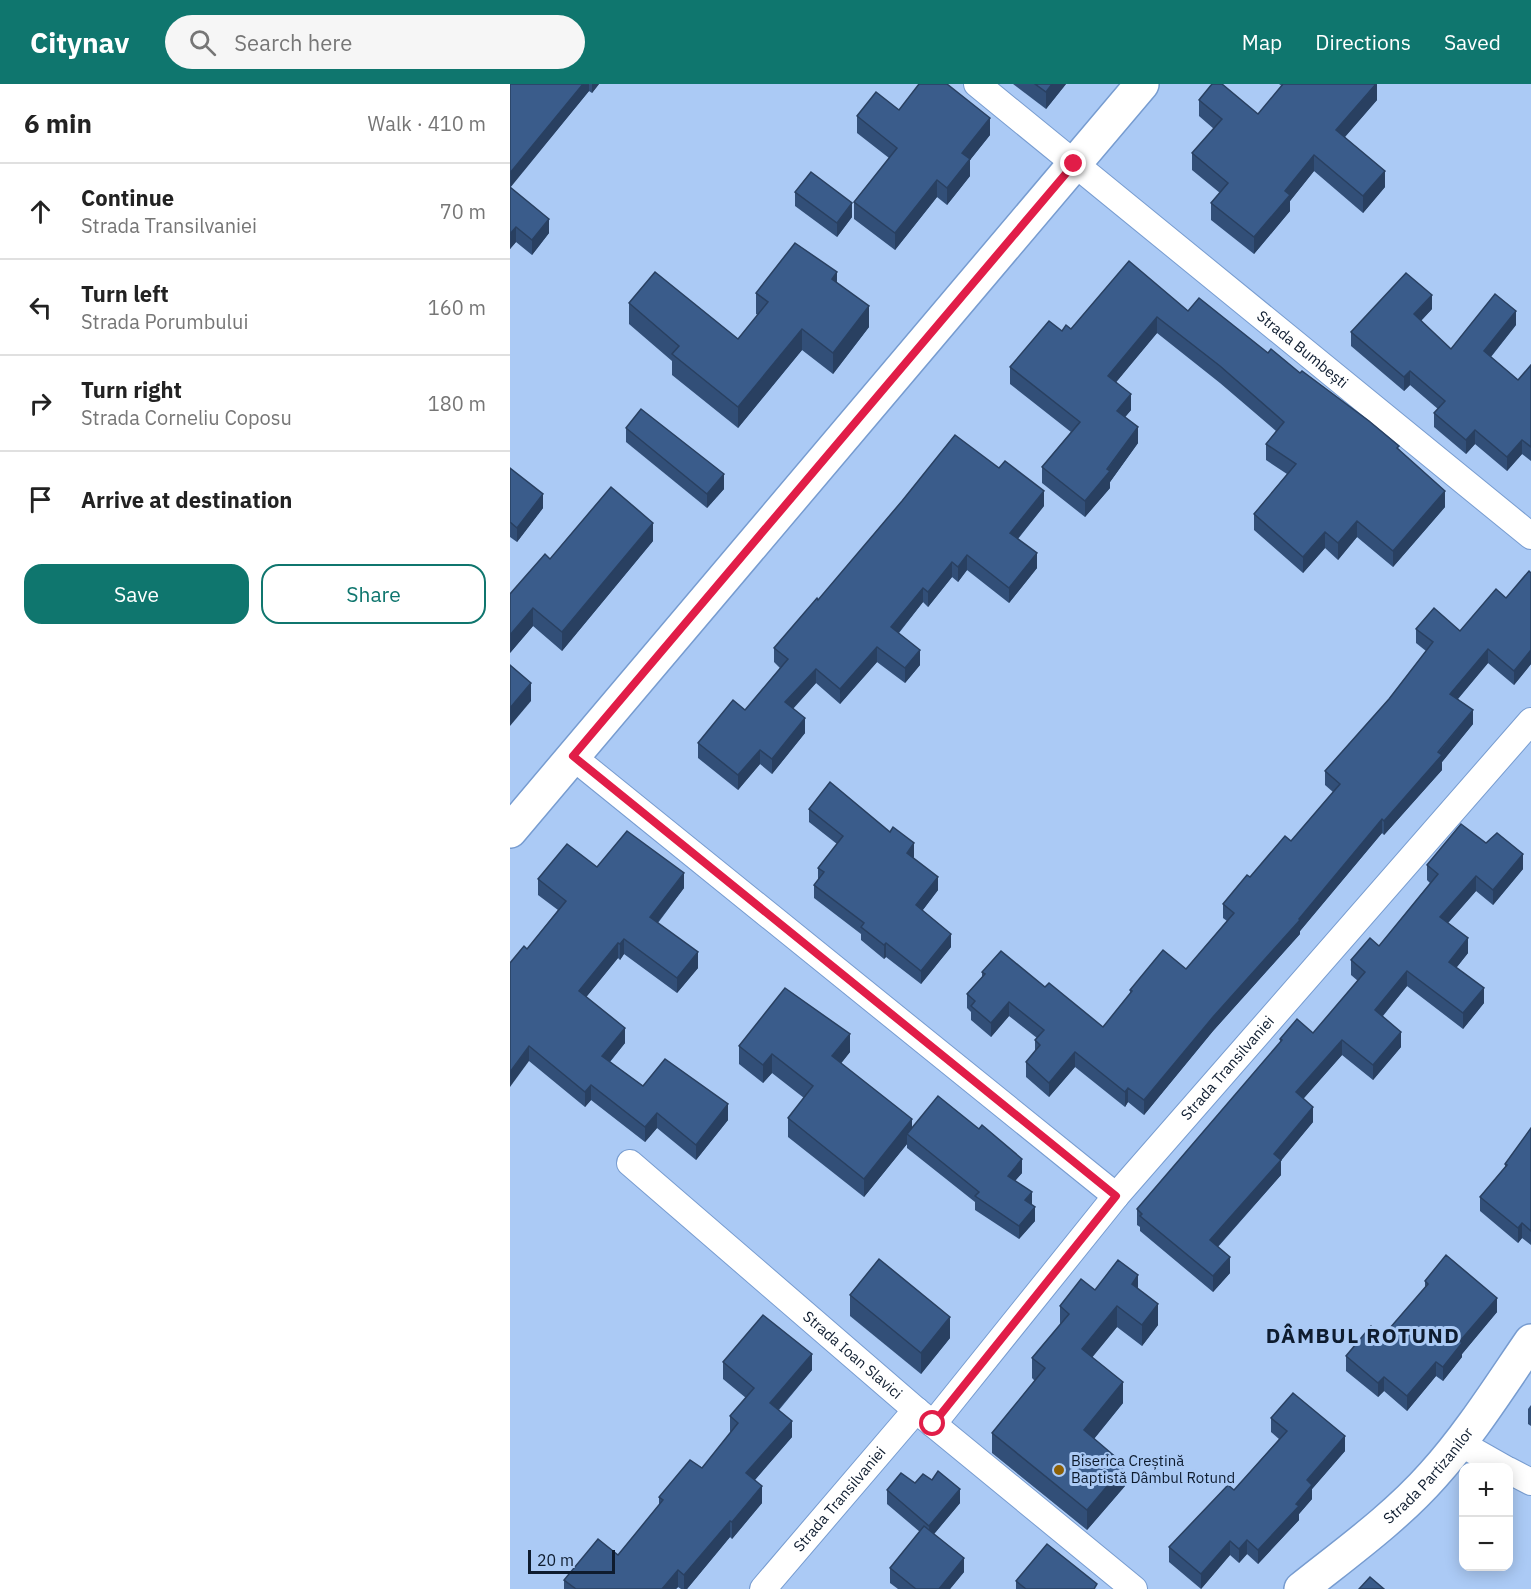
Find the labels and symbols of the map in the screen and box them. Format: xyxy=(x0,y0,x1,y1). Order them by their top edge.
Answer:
route end xyxy=(1060,150,1086,176)
street label: Strada Bumbești xyxy=(1253,306,1352,392)
street label: Strada Transilvaniei xyxy=(1177,1012,1278,1124)
street label: Strada Ioan Slavici xyxy=(799,1307,906,1403)
district label: DÂMBUL ROTUND xyxy=(1266,1321,1460,1349)
route start xyxy=(919,1410,945,1436)
street label: Strada Partizanilor xyxy=(1379,1423,1477,1528)
street label: Strada Transilvaniei xyxy=(789,1443,889,1555)
place label: Biserica Creștină Baptistă Dâmbul Rotund xyxy=(1071,1451,1235,1487)
marker: Biserica Creștină Baptistă Dâmbul Rotund xyxy=(1052,1463,1066,1477)
scale bar xyxy=(528,1547,615,1574)

